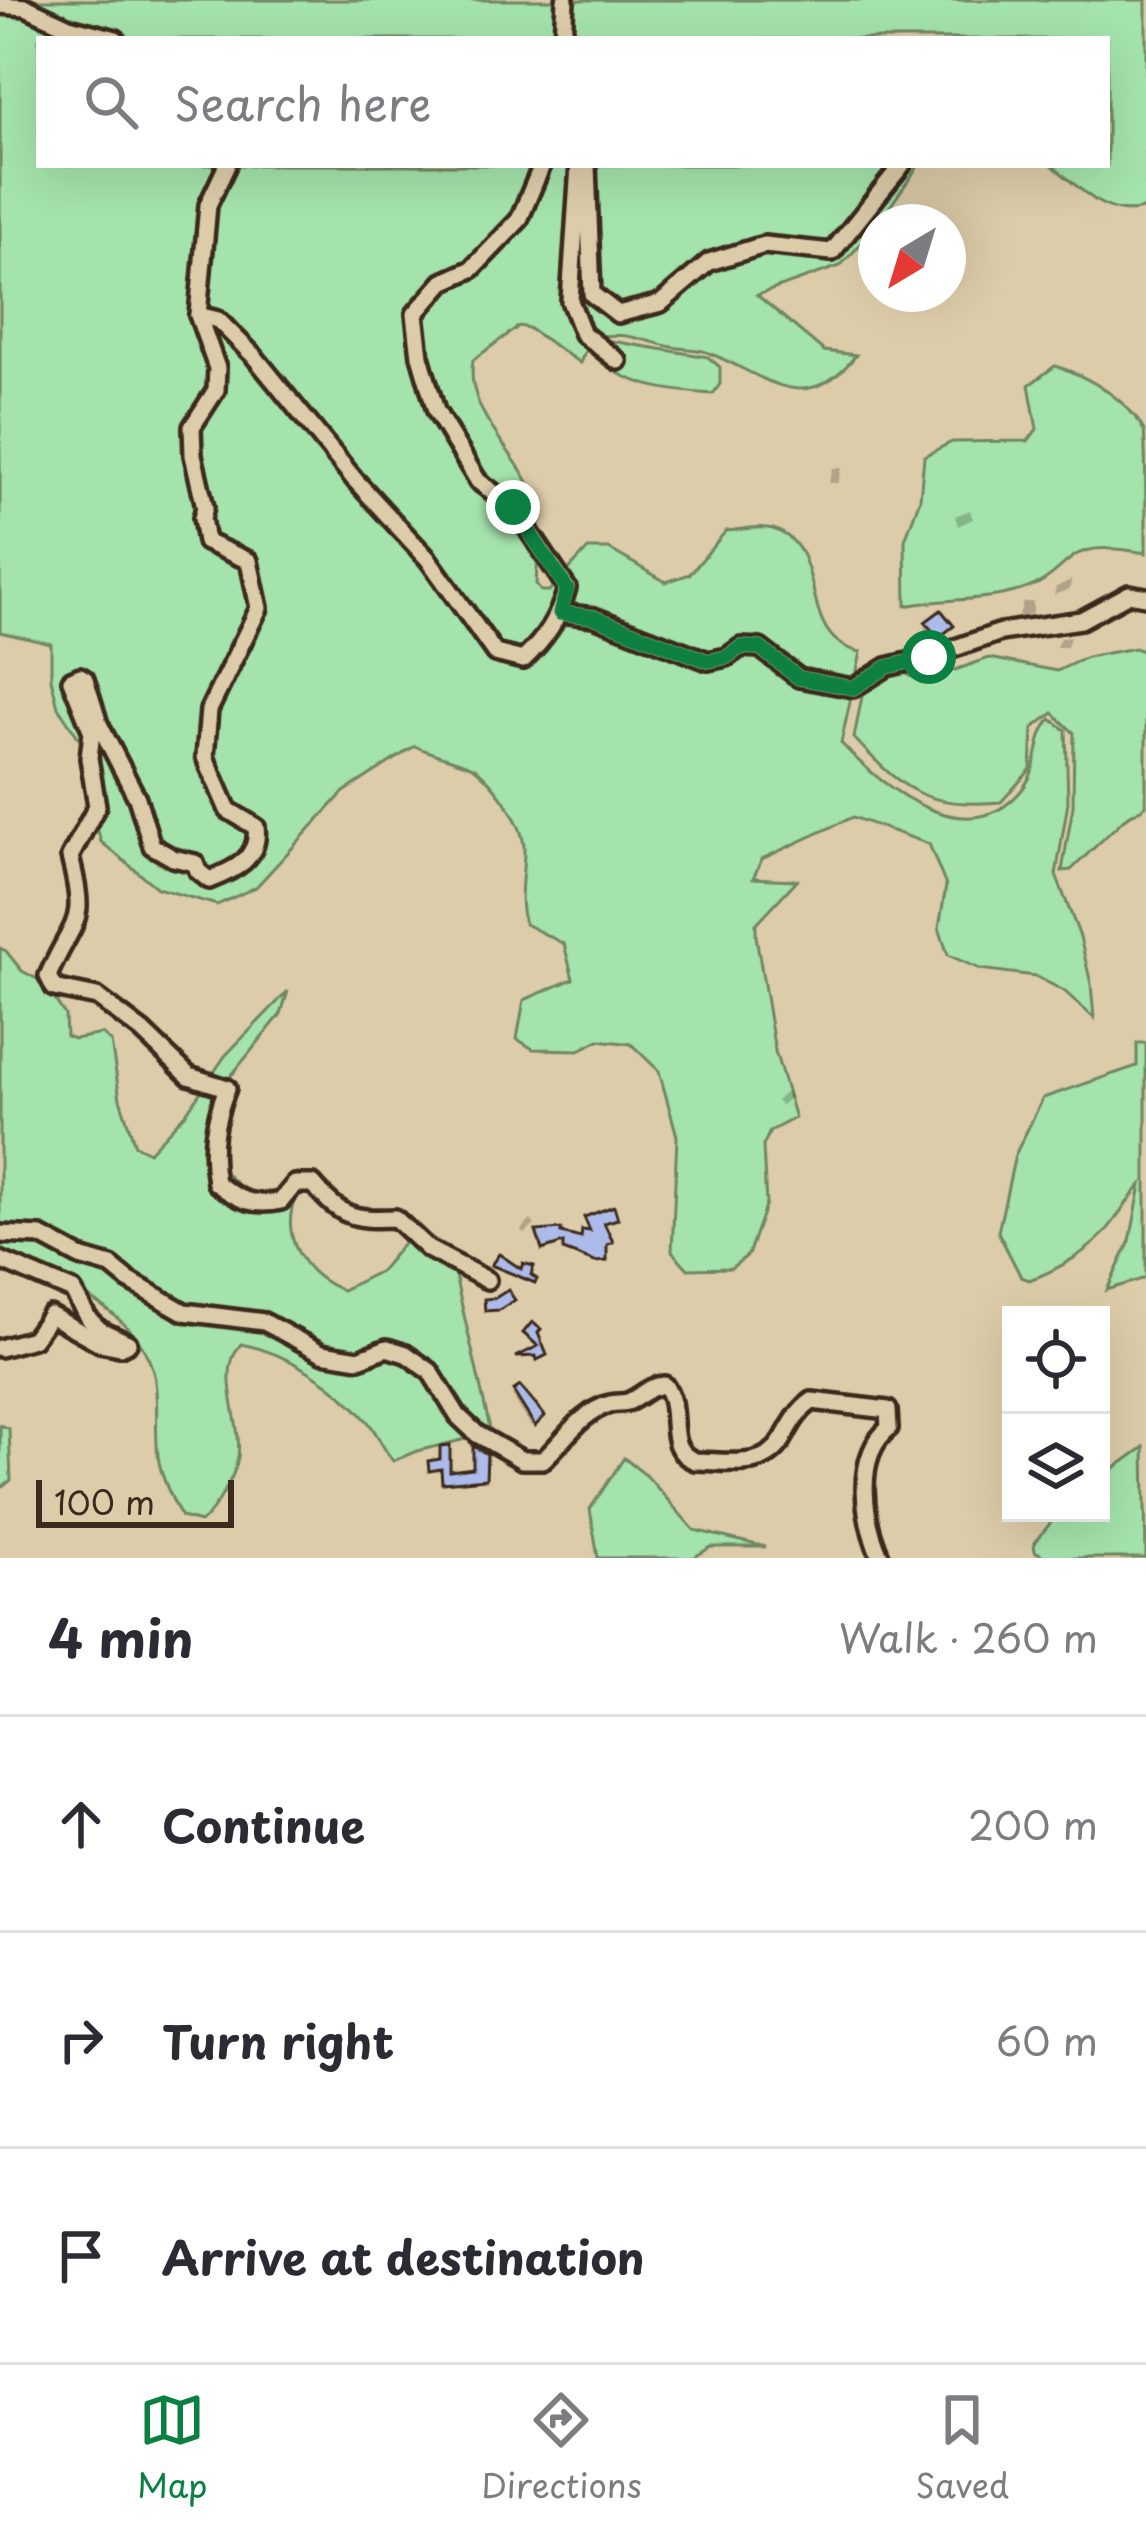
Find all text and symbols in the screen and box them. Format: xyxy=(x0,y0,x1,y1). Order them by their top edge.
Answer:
search box xyxy=(36,36,1110,168)
text: Search here xyxy=(174,68,431,136)
icon: search xyxy=(78,69,144,135)
north arrow xyxy=(858,204,966,312)
route end xyxy=(486,480,540,534)
route start xyxy=(902,630,956,684)
map controls xyxy=(1002,1306,1110,1522)
button: locate xyxy=(1002,1306,1110,1414)
button: layers xyxy=(1002,1414,1110,1522)
scale bar xyxy=(36,1474,234,1527)
text: 100 m xyxy=(54,1476,155,1526)
text: 4 min xyxy=(48,1598,193,1675)
text: Walk · 260 m xyxy=(839,1607,1098,1666)
text: Continue xyxy=(162,1790,365,1858)
icon: ahead xyxy=(48,1791,114,1857)
text: 200 m xyxy=(968,1794,1098,1853)
text: Turn right xyxy=(162,2006,394,2074)
icon: right xyxy=(48,2007,114,2073)
text: 60 m xyxy=(996,2010,1098,2069)
text: Arrive at destination xyxy=(162,2222,645,2290)
icon: arrive xyxy=(48,2223,114,2289)
tab: Map xyxy=(137,2387,207,2509)
tab: Directions xyxy=(481,2387,642,2509)
tab: Saved xyxy=(915,2387,1009,2509)

